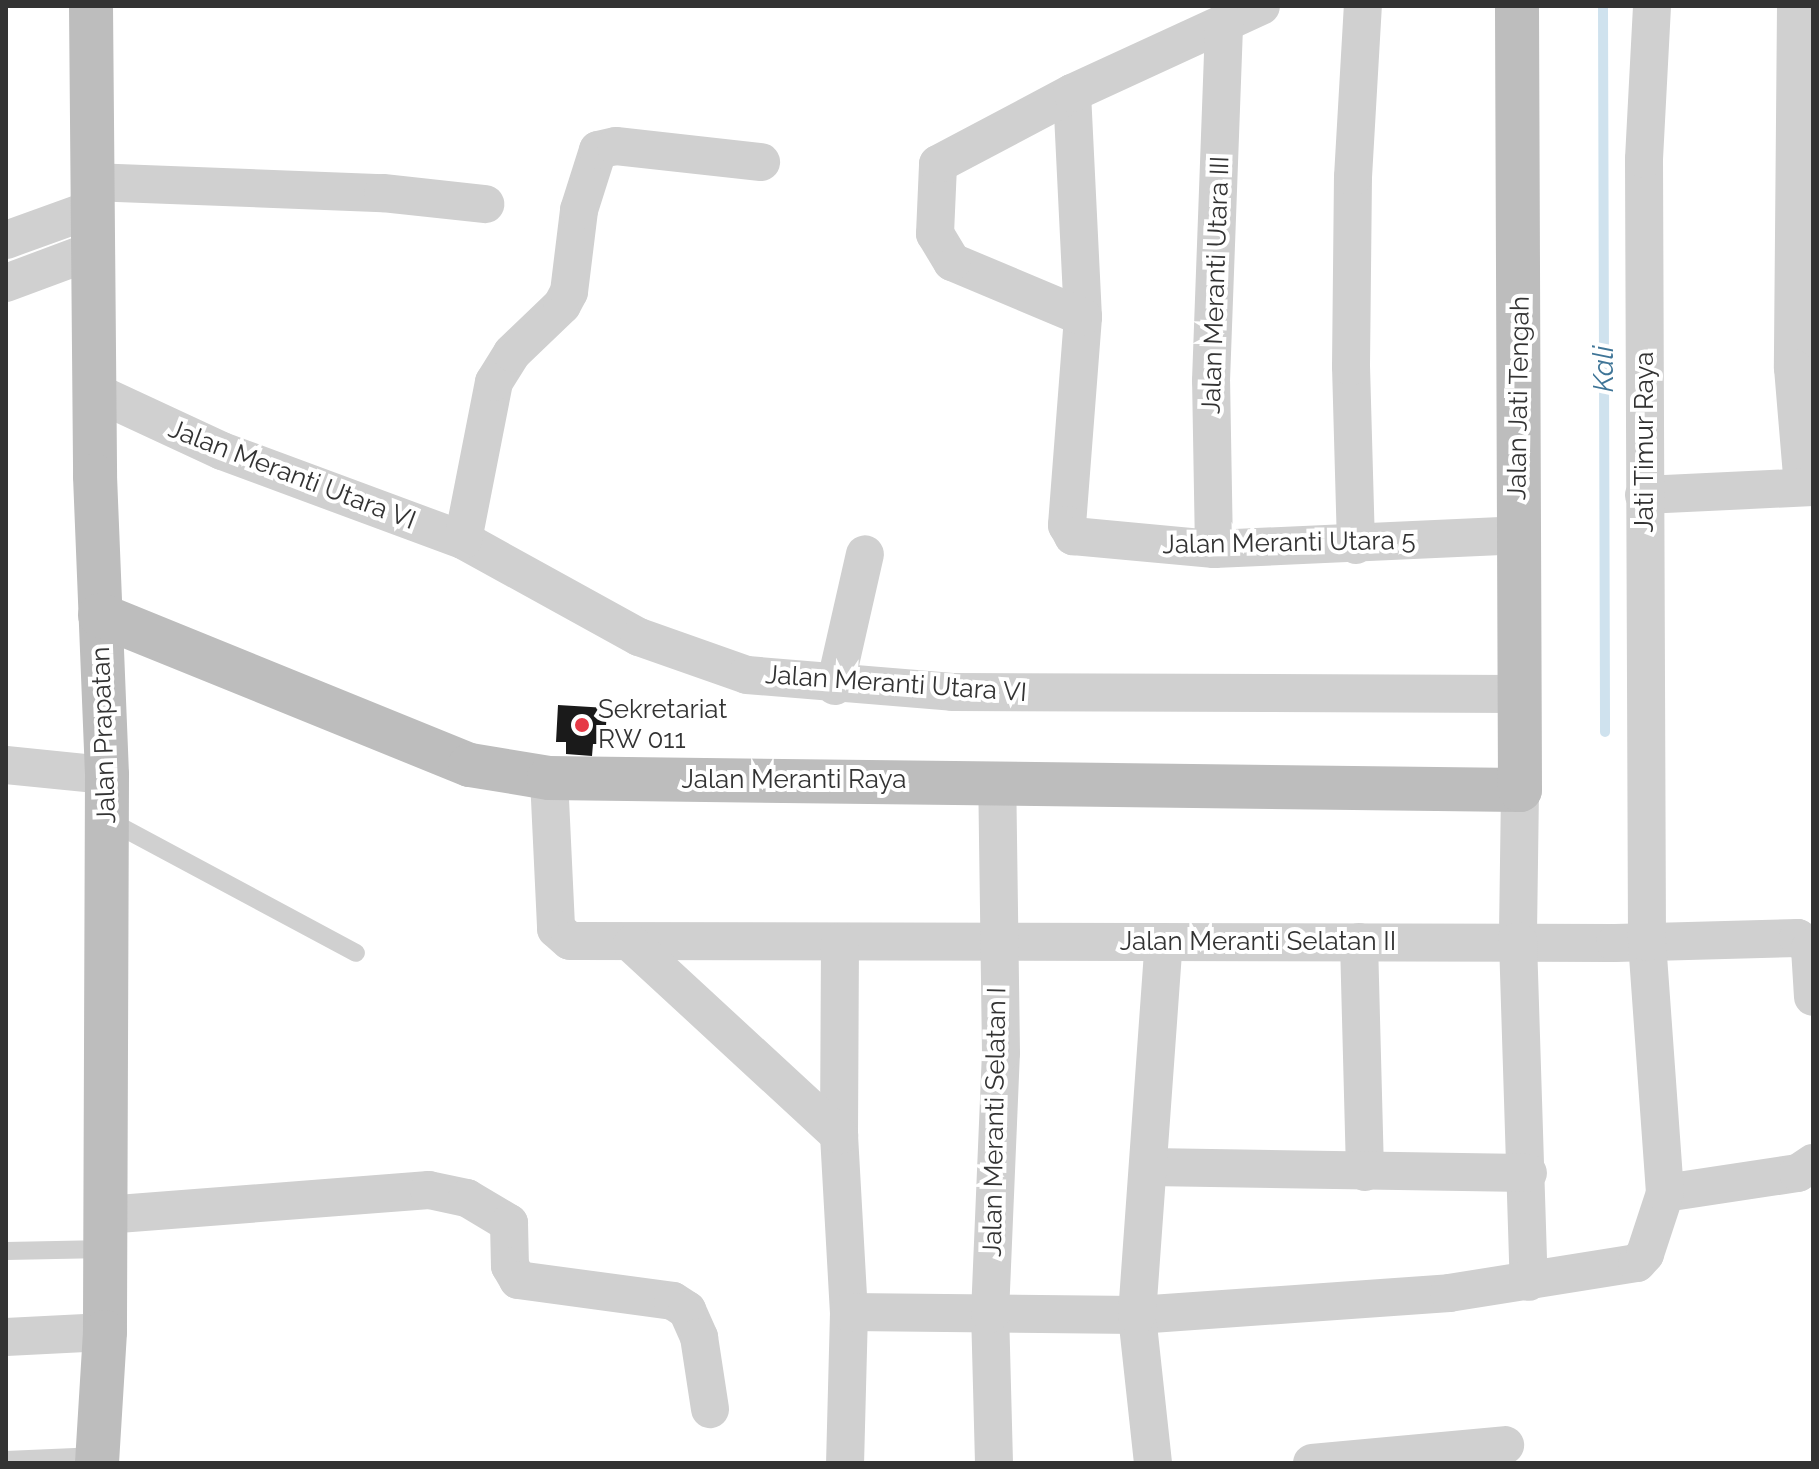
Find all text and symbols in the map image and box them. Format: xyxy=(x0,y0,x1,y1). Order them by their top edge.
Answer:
street label: Jalan Meranti Utara III xyxy=(1196,155,1236,415)
street label: Jalan Jati Tengah xyxy=(1502,295,1536,501)
water label: Kali xyxy=(1587,346,1621,392)
street label: Jati Timur Raya xyxy=(1629,351,1661,533)
street label: Jalan Meranti Utara VI xyxy=(164,413,420,537)
street label: Jalan Meranti Utara 5 xyxy=(1162,525,1416,561)
street label: Jalan Prapatan xyxy=(85,646,123,824)
street label: Jalan Meranti Utara VI xyxy=(764,659,1028,709)
place label: Sekretariat RW 011 xyxy=(598,694,727,756)
marker: Sekretariat RW 011 xyxy=(573,716,591,734)
street label: Jalan Meranti Raya xyxy=(681,764,907,796)
street label: Jalan Meranti Selatan II xyxy=(1120,926,1396,958)
street label: Jalan Meranti Selatan I xyxy=(977,987,1013,1257)

